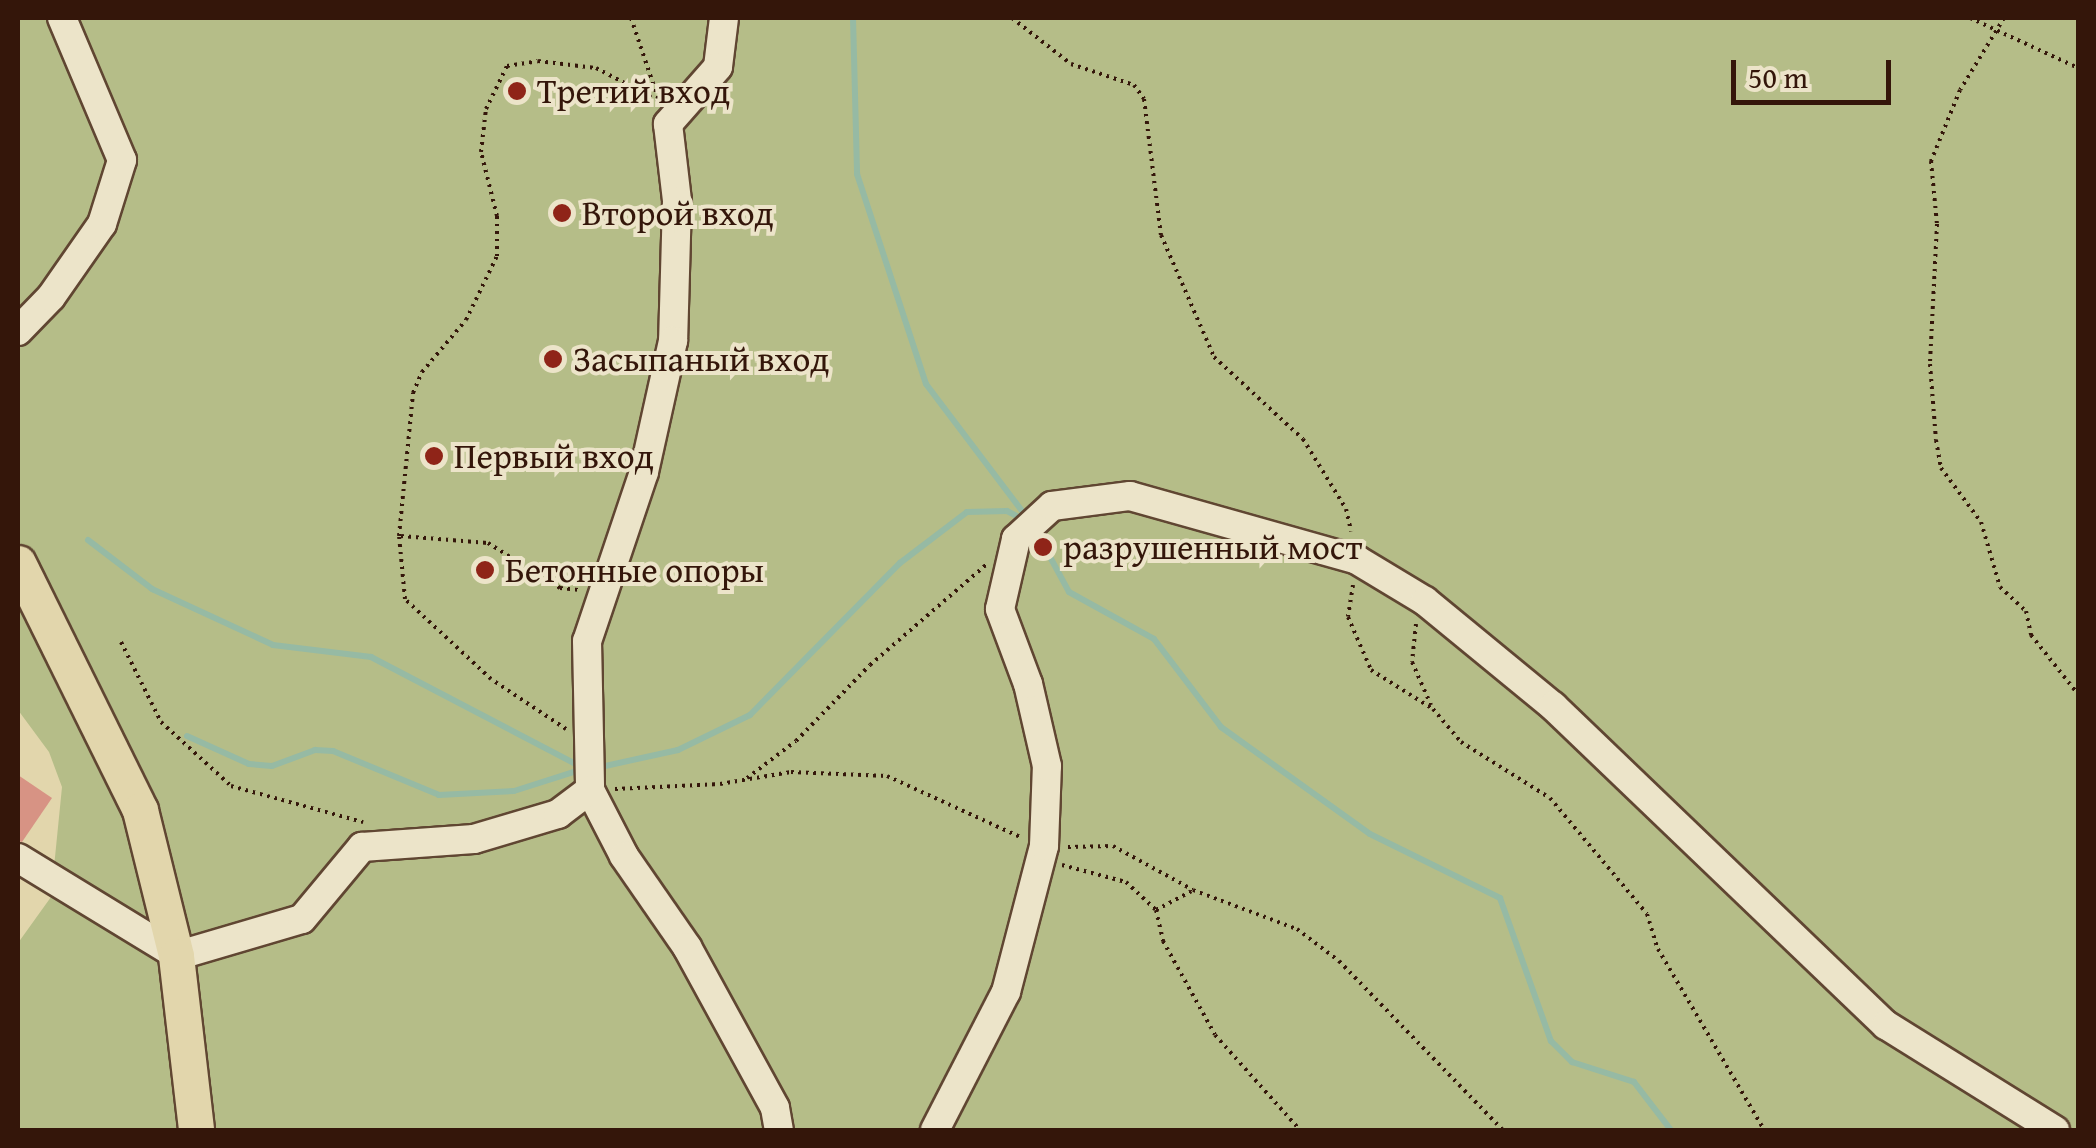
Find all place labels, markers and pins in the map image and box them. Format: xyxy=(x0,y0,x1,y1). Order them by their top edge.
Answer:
place label: Третий вход xyxy=(537,70,730,112)
marker: Третий вход xyxy=(506,80,528,102)
place label: Второй вход xyxy=(582,192,774,234)
marker: Второй вход xyxy=(551,202,573,224)
place label: Засыпаный вход xyxy=(573,338,829,380)
marker: Засыпаный вход xyxy=(542,348,564,370)
place label: Первый вход xyxy=(454,435,654,477)
marker: Первый вход xyxy=(423,445,445,467)
place label: разрушенный мост xyxy=(1063,526,1362,568)
marker: разрушенный мост xyxy=(1032,536,1054,558)
place label: Бетонные опоры xyxy=(505,549,764,591)
marker: Бетонные опоры xyxy=(474,559,496,581)

